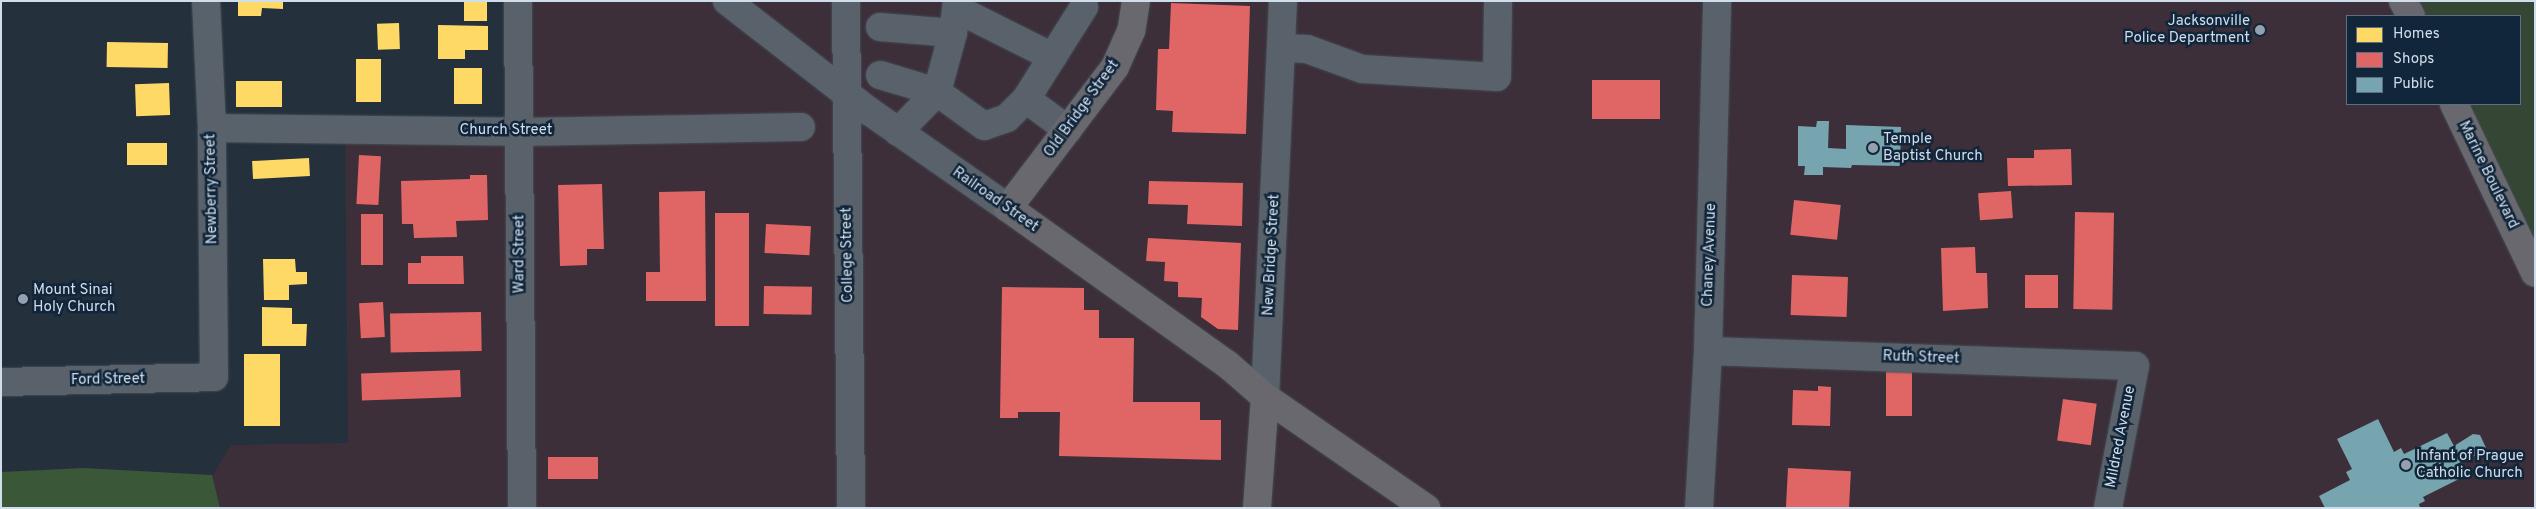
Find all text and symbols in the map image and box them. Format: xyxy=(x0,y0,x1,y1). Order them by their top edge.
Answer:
place label: Jacksonville Police Department xyxy=(2124,12,2250,47)
legend xyxy=(2346,15,2521,105)
marker: Jacksonville Police Department xyxy=(2254,24,2266,36)
text: Homes xyxy=(2393,25,2440,44)
text: Shops xyxy=(2393,50,2434,69)
street label: Old Bridge Street xyxy=(1041,57,1123,161)
text: Public xyxy=(2393,75,2434,94)
street label: Marine Boulevard xyxy=(2454,118,2522,232)
street label: Church Street xyxy=(460,122,552,140)
place label: Temple Baptist Church xyxy=(1883,130,1983,165)
street label: Newberry Street xyxy=(202,134,222,244)
marker: Temple Baptist Church xyxy=(1867,142,1879,154)
street label: Railroad Street xyxy=(949,164,1041,236)
street label: New Bridge Street xyxy=(1260,194,1284,316)
street label: Chaney Avenue xyxy=(1699,203,1721,307)
street label: College Street xyxy=(838,207,858,303)
street label: Ward Street xyxy=(511,214,529,294)
place label: Mount Sinai Holy Church xyxy=(33,281,115,316)
marker: Mount Sinai Holy Church xyxy=(17,293,29,305)
street label: Ruth Street xyxy=(1882,348,1960,368)
street label: Ford Street xyxy=(71,370,145,390)
street label: Mildred Avenue xyxy=(2102,384,2140,490)
place label: Infant of Prague Catholic Church xyxy=(2416,447,2524,482)
marker: Infant of Prague Catholic Church xyxy=(2400,459,2412,471)

